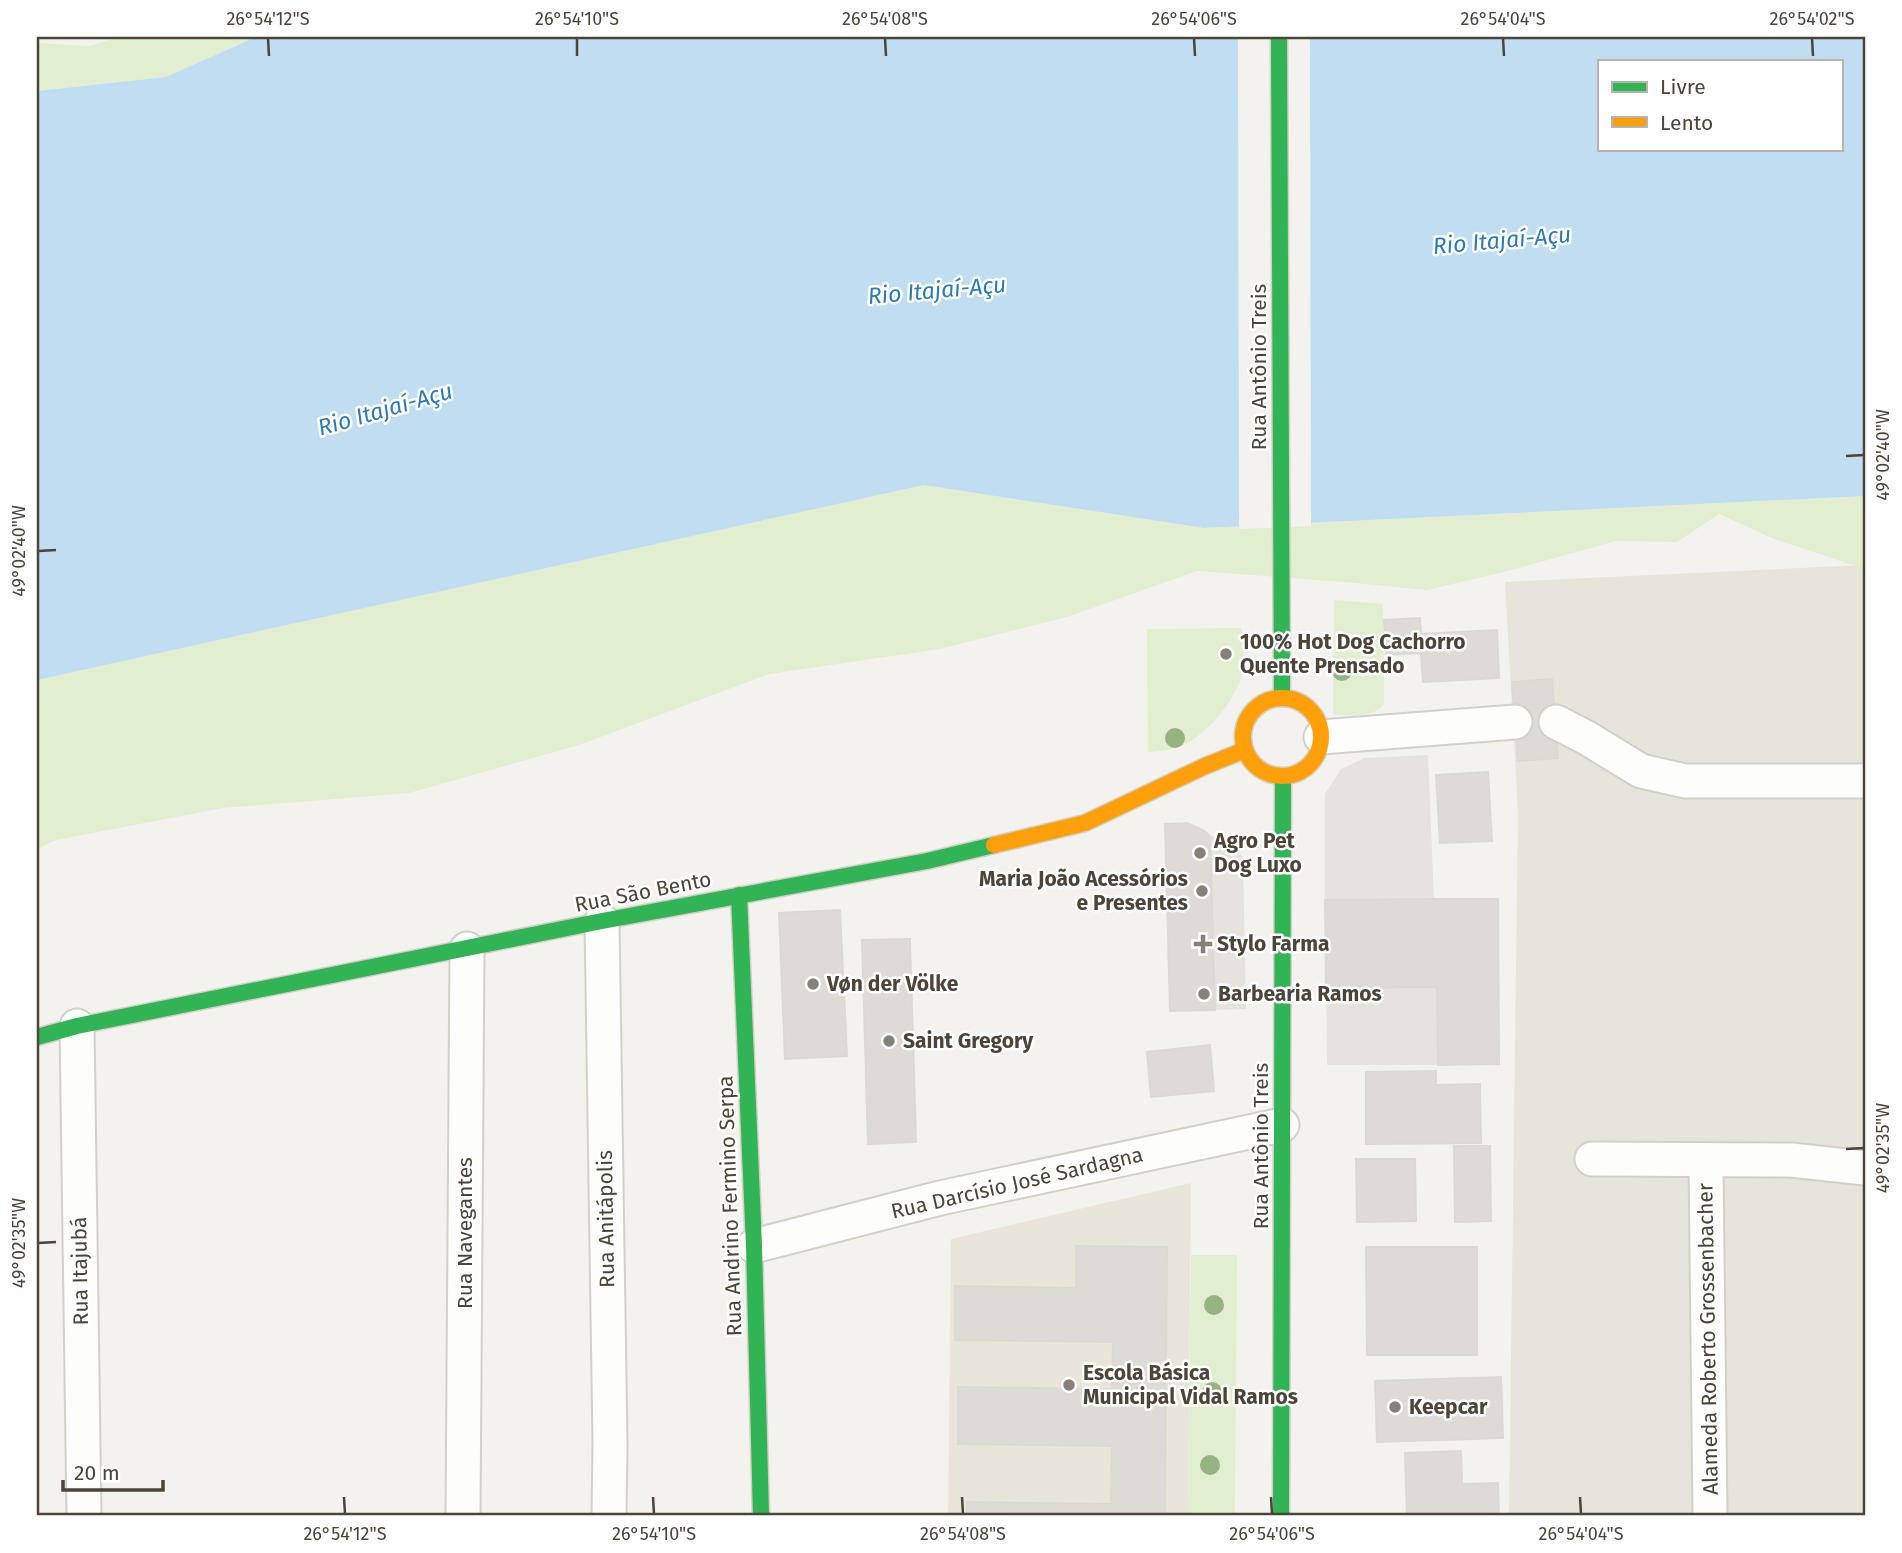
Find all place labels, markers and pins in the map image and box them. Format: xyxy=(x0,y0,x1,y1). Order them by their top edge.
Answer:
place label: 100% Hot Dog Cachorro Quente Prensado xyxy=(1240,629,1465,679)
marker: 100% Hot Dog Cachorro Quente Prensado xyxy=(1218,646,1234,662)
place label: Agro Pet Dog Luxo xyxy=(1213,828,1302,878)
marker: Agro Pet Dog Luxo xyxy=(1192,845,1208,861)
place label: Maria João Acessórios e Presentes xyxy=(979,866,1188,916)
marker: Maria João Acessórios e Presentes xyxy=(1194,883,1210,899)
place label: Stylo Farma xyxy=(1217,931,1329,957)
marker: Stylo Farma xyxy=(1195,936,1211,952)
place label: Vøn der Völke xyxy=(826,971,959,997)
marker: Vøn der Völke xyxy=(805,976,821,992)
place label: Barbearia Ramos xyxy=(1218,981,1382,1007)
marker: Barbearia Ramos xyxy=(1196,986,1212,1002)
place label: Saint Gregory xyxy=(903,1028,1033,1054)
marker: Saint Gregory xyxy=(881,1033,897,1049)
place label: Escola Básica Municipal Vidal Ramos xyxy=(1083,1360,1298,1410)
marker: Escola Básica Municipal Vidal Ramos xyxy=(1061,1377,1077,1393)
place label: Keepcar xyxy=(1409,1394,1488,1420)
marker: Keepcar xyxy=(1387,1399,1403,1415)

